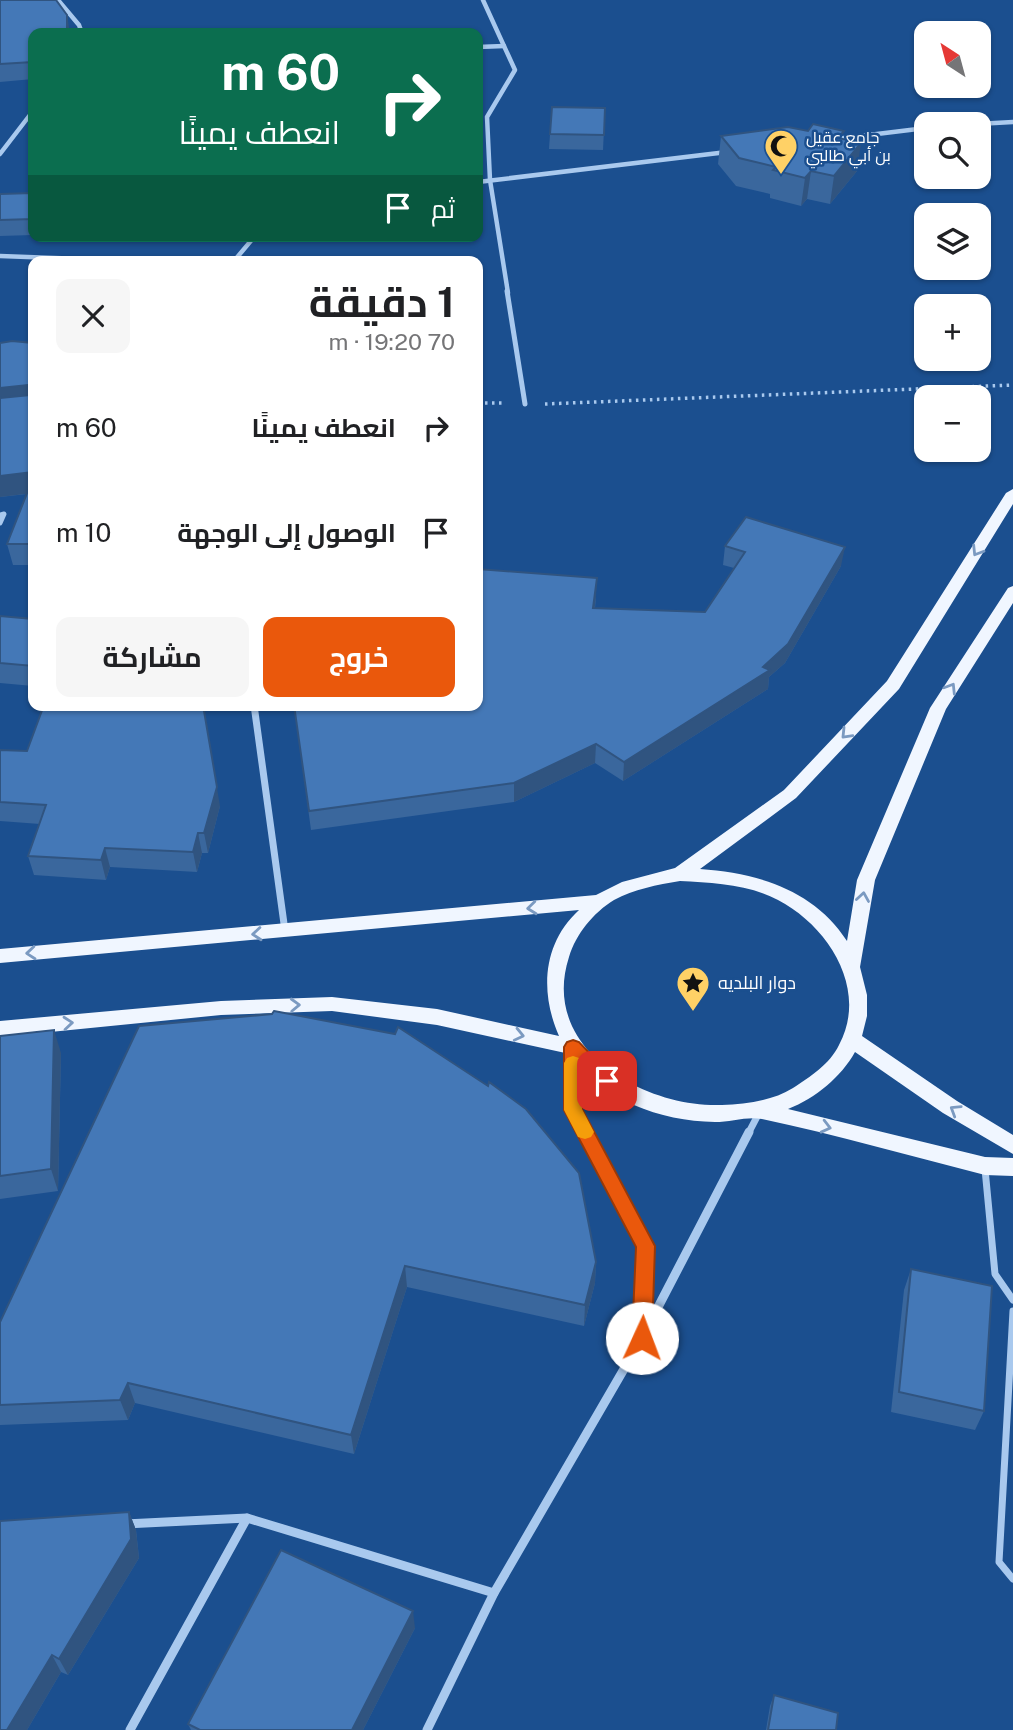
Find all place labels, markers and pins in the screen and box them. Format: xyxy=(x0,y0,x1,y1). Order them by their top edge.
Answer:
mosque icon: جامع عقيل بن أبي طالبي xyxy=(762,127,800,176)
place label: جامع عقيل بن أبي طالبي xyxy=(806,128,891,169)
place icon: دوار البلديه xyxy=(674,964,712,1013)
place label: دوار البلديه xyxy=(718,972,796,994)
pin xyxy=(577,1051,637,1111)

